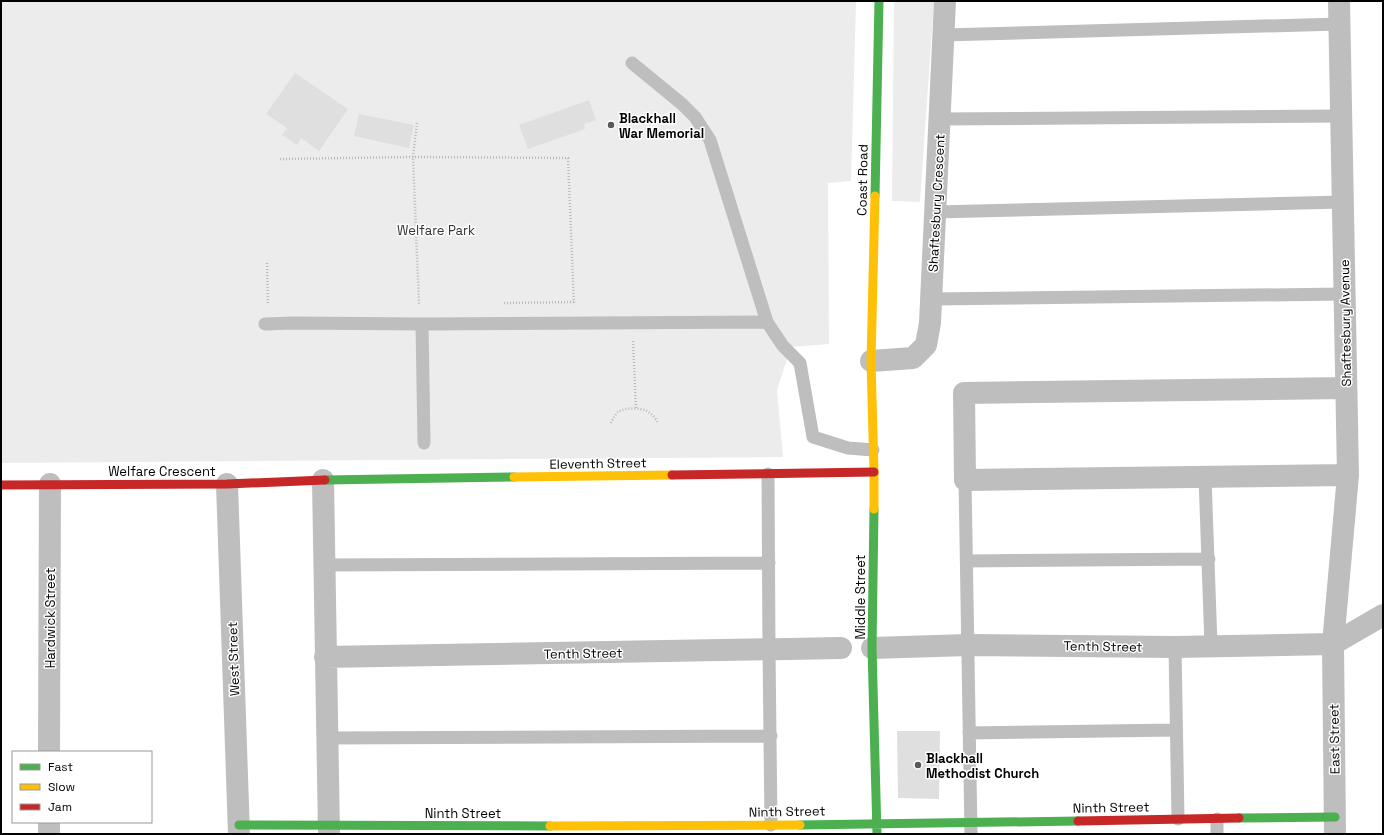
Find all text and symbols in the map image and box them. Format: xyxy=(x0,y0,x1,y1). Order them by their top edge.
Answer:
place label: Blackhall War Memorial xyxy=(619,110,704,142)
marker: Blackhall War Memorial xyxy=(606,120,616,130)
street label: Shaftesbury Crescent xyxy=(924,134,949,272)
street label: Coast Road xyxy=(853,144,872,216)
park label: Welfare Park xyxy=(397,222,475,239)
street label: Shaftesbury Avenue xyxy=(1336,259,1355,387)
street label: Eleventh Street xyxy=(549,454,647,473)
street label: Welfare Crescent xyxy=(108,463,216,480)
street label: Middle Street xyxy=(852,554,869,640)
street label: Hardwick Street xyxy=(42,568,59,668)
street label: West Street xyxy=(224,621,243,697)
street label: Tenth Street xyxy=(1063,637,1143,656)
street label: Tenth Street xyxy=(543,644,623,663)
street label: East Street xyxy=(1325,704,1344,774)
place label: Blackhall Methodist Church xyxy=(926,750,1039,782)
legend xyxy=(12,751,152,823)
text: Fast xyxy=(48,759,73,775)
marker: Blackhall Methodist Church xyxy=(913,760,923,770)
text: Slow xyxy=(48,779,75,795)
street label: Ninth Street xyxy=(1073,798,1149,817)
text: Jam xyxy=(48,799,72,815)
street label: Ninth Street xyxy=(749,802,825,821)
street label: Ninth Street xyxy=(425,805,501,822)

